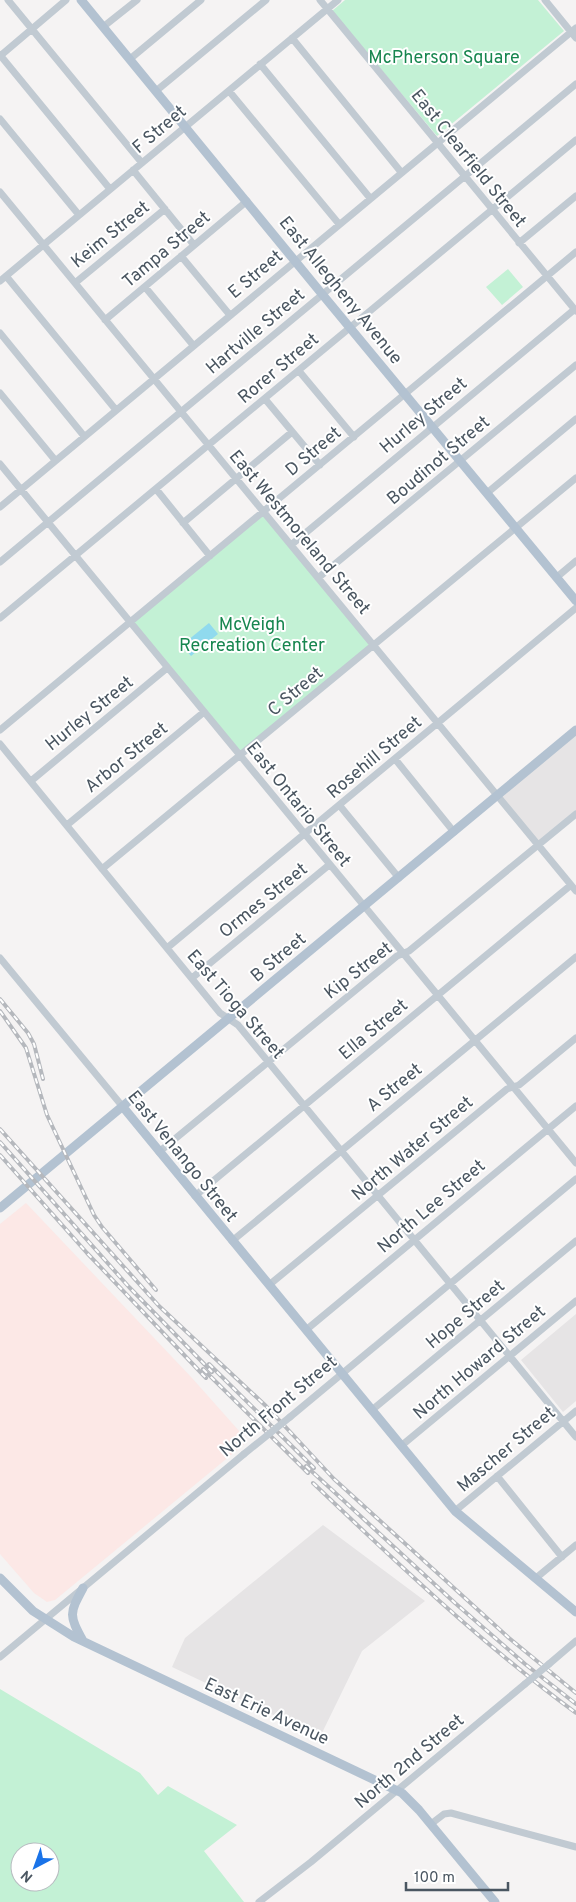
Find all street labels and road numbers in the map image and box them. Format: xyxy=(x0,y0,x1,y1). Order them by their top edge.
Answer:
street label: East Clearfield Street xyxy=(405,85,531,233)
street label: F Street xyxy=(128,101,192,159)
street label: Keim Street xyxy=(67,196,155,274)
street label: Tampa Street xyxy=(118,207,216,294)
street label: East Allegheny Avenue xyxy=(273,212,407,370)
street label: E Street xyxy=(224,246,288,305)
street label: Hartville Street xyxy=(202,284,310,380)
street label: Rorer Street xyxy=(234,329,324,410)
street label: Hurley Street xyxy=(376,373,472,459)
street label: Boudinot Street xyxy=(383,411,495,511)
street label: D Street xyxy=(281,422,347,482)
street label: East Westmoreland Street xyxy=(223,446,375,620)
street label: C Street xyxy=(264,662,328,722)
street label: Hurley Street xyxy=(41,672,139,757)
street label: Rosehill Street xyxy=(323,712,427,805)
street label: Arbor Street xyxy=(81,718,173,799)
street label: East Ontario Street xyxy=(240,738,355,872)
street label: Ormes Street xyxy=(215,858,313,944)
street label: B Street xyxy=(246,928,311,988)
street label: Kip Street xyxy=(320,937,398,1005)
street label: East Tioga Street xyxy=(181,945,289,1064)
street label: Ella Street xyxy=(335,995,413,1066)
street label: A Street xyxy=(362,1059,428,1118)
street label: East Venango Street xyxy=(122,1086,242,1227)
street label: North Water Street xyxy=(348,1092,478,1207)
street label: North Lee Street xyxy=(373,1155,491,1259)
street label: Hope Street xyxy=(422,1275,510,1355)
street label: North Howard Street xyxy=(409,1301,551,1425)
street label: North Front Street xyxy=(215,1351,342,1463)
street label: Mascher Street xyxy=(453,1402,561,1498)
street label: East Erie Avenue xyxy=(200,1673,332,1751)
street label: North 2nd Street xyxy=(350,1710,470,1815)

